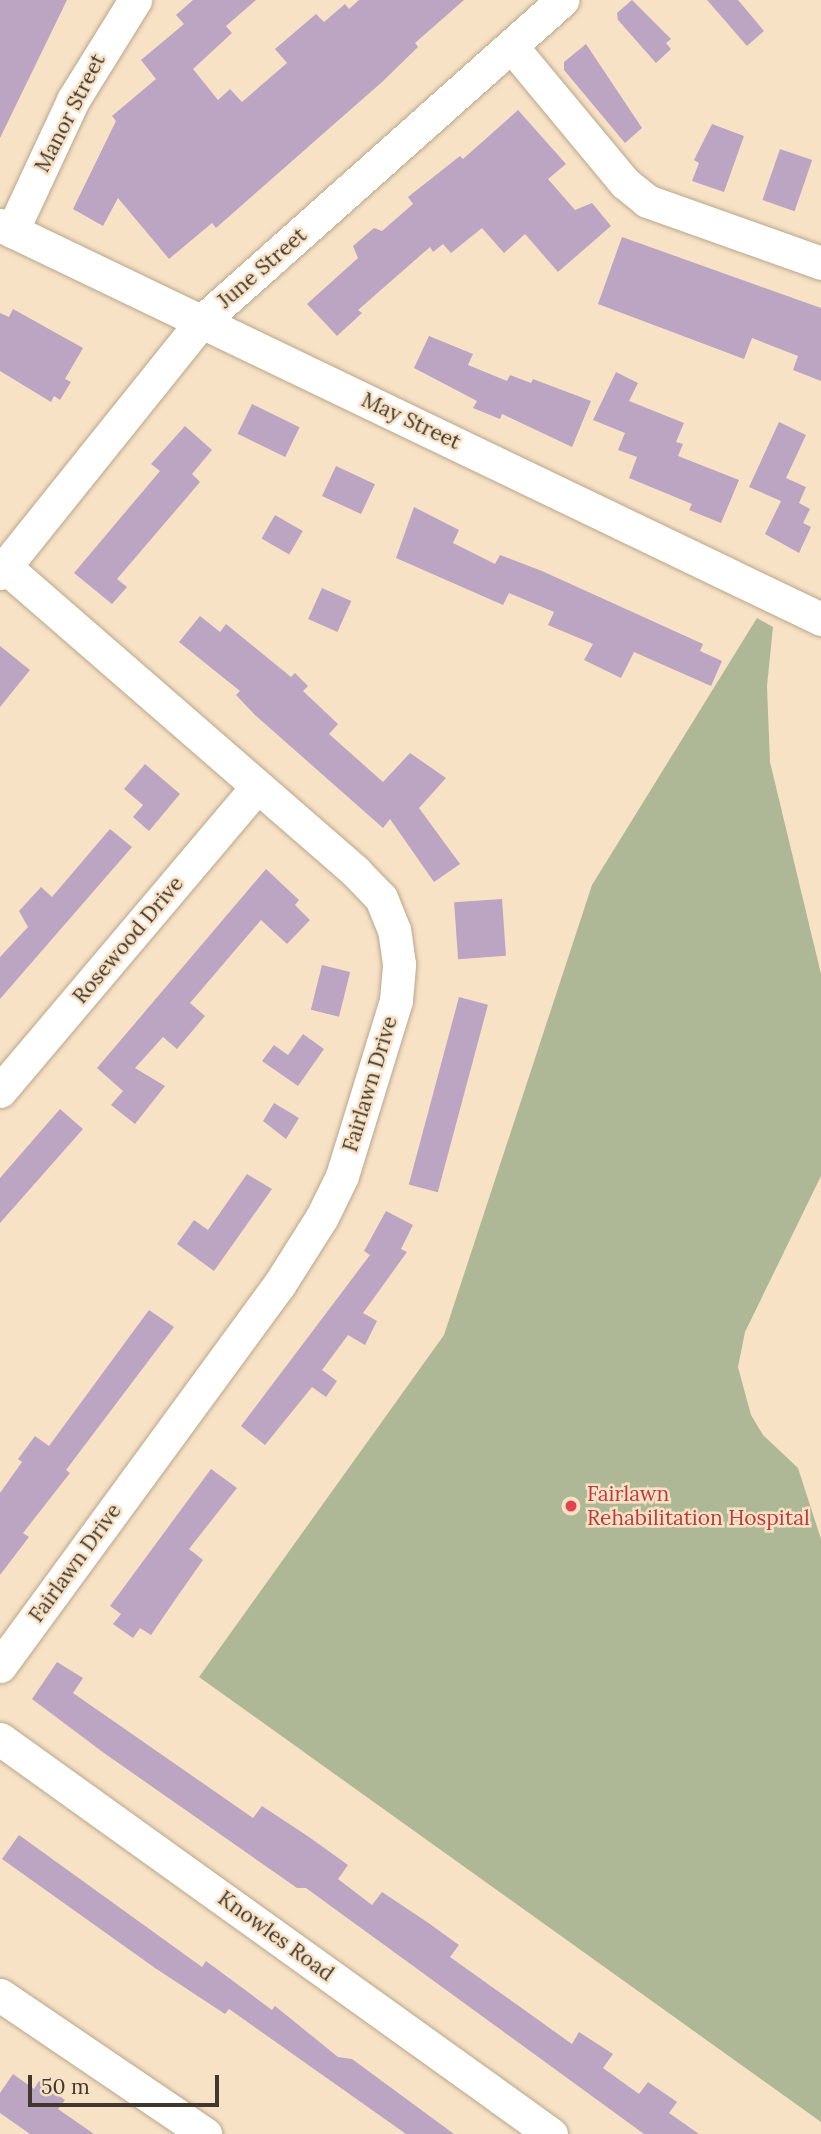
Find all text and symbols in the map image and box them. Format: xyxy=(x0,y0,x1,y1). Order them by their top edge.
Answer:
street label: Manor Street xyxy=(29,50,111,176)
street label: June Street xyxy=(212,223,312,313)
street label: May Street xyxy=(358,387,464,455)
street label: Rosewood Drive xyxy=(68,871,188,1009)
street label: Fairlawn Drive xyxy=(337,1013,403,1155)
place label: Fairlawn Rehabilitation Hospital xyxy=(587,1481,810,1531)
marker: Fairlawn Rehabilitation Hospital xyxy=(561,1496,581,1516)
street label: Fairlawn Drive xyxy=(24,1499,126,1627)
street label: Knowles Road xyxy=(213,1886,339,1986)
scale bar xyxy=(32,2060,222,2104)
text: 50 m xyxy=(41,2073,90,2100)

